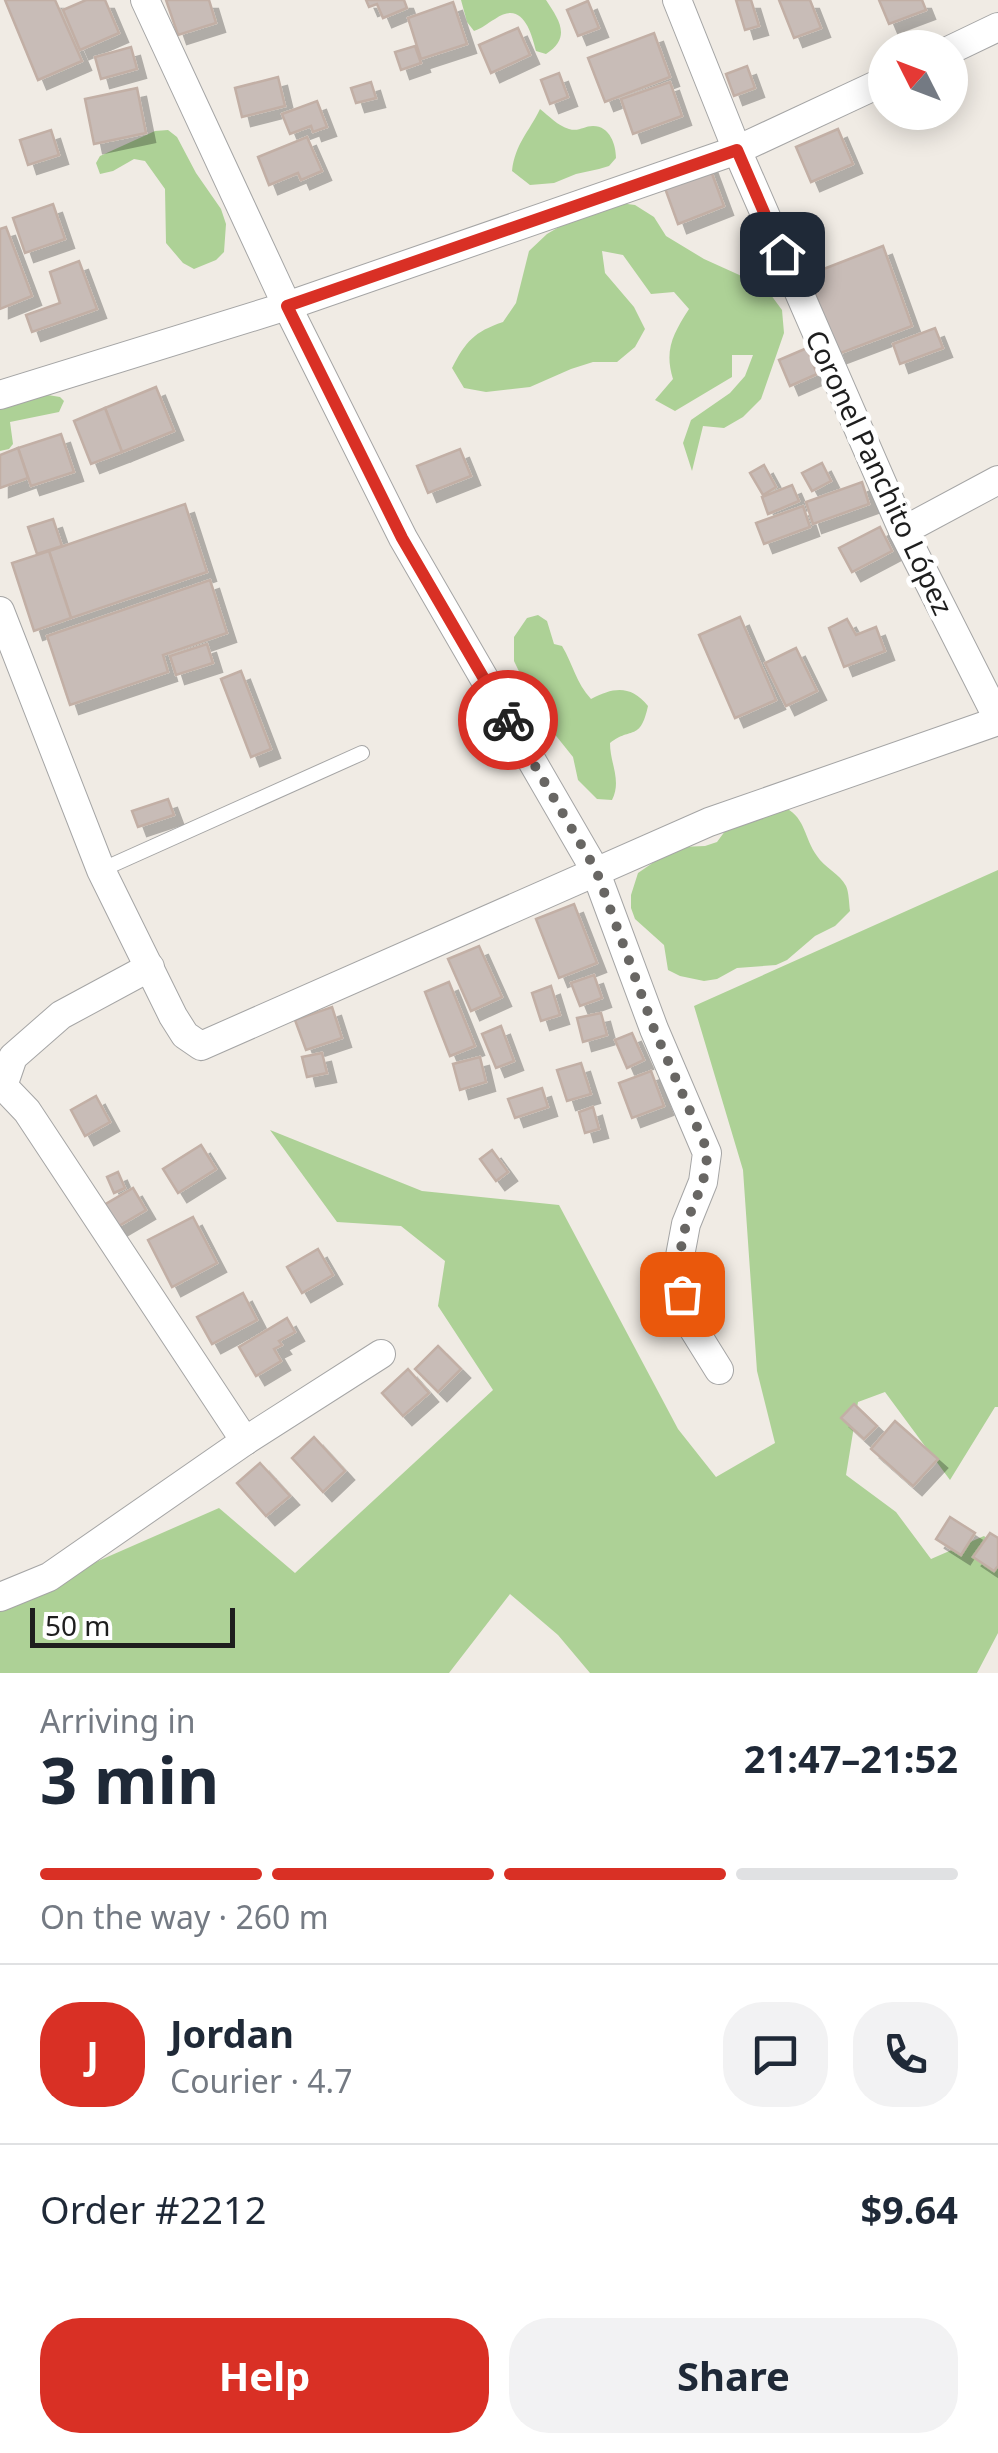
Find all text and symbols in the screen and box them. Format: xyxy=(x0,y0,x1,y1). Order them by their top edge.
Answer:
north arrow xyxy=(868,30,968,130)
map controls xyxy=(868,30,968,130)
pin xyxy=(740,212,825,297)
icon: home xyxy=(755,227,810,282)
street label: Coronel Panchito López xyxy=(797,324,963,620)
courier xyxy=(458,670,558,770)
icon: bike xyxy=(481,693,536,748)
pin xyxy=(640,1252,725,1337)
icon: bag xyxy=(655,1267,710,1322)
scale bar xyxy=(30,1603,235,1648)
text: 50 m xyxy=(45,1606,111,1644)
text: Arriving in xyxy=(40,1699,195,1742)
text: 21:47–21:52 xyxy=(744,1732,958,1784)
text: 3 min xyxy=(40,1735,219,1823)
text: On the way · 260 m xyxy=(40,1895,329,1938)
button: chat xyxy=(723,2002,828,2107)
button: phone xyxy=(853,2002,958,2107)
text: Jordan xyxy=(170,2007,294,2059)
text: J xyxy=(86,2028,99,2080)
text: Courier · 4.7 xyxy=(170,2059,353,2102)
text: Order #2212 xyxy=(40,2183,266,2235)
text: $9.64 xyxy=(860,2183,958,2235)
button: Help xyxy=(40,2318,489,2433)
button: Share xyxy=(509,2318,958,2433)

